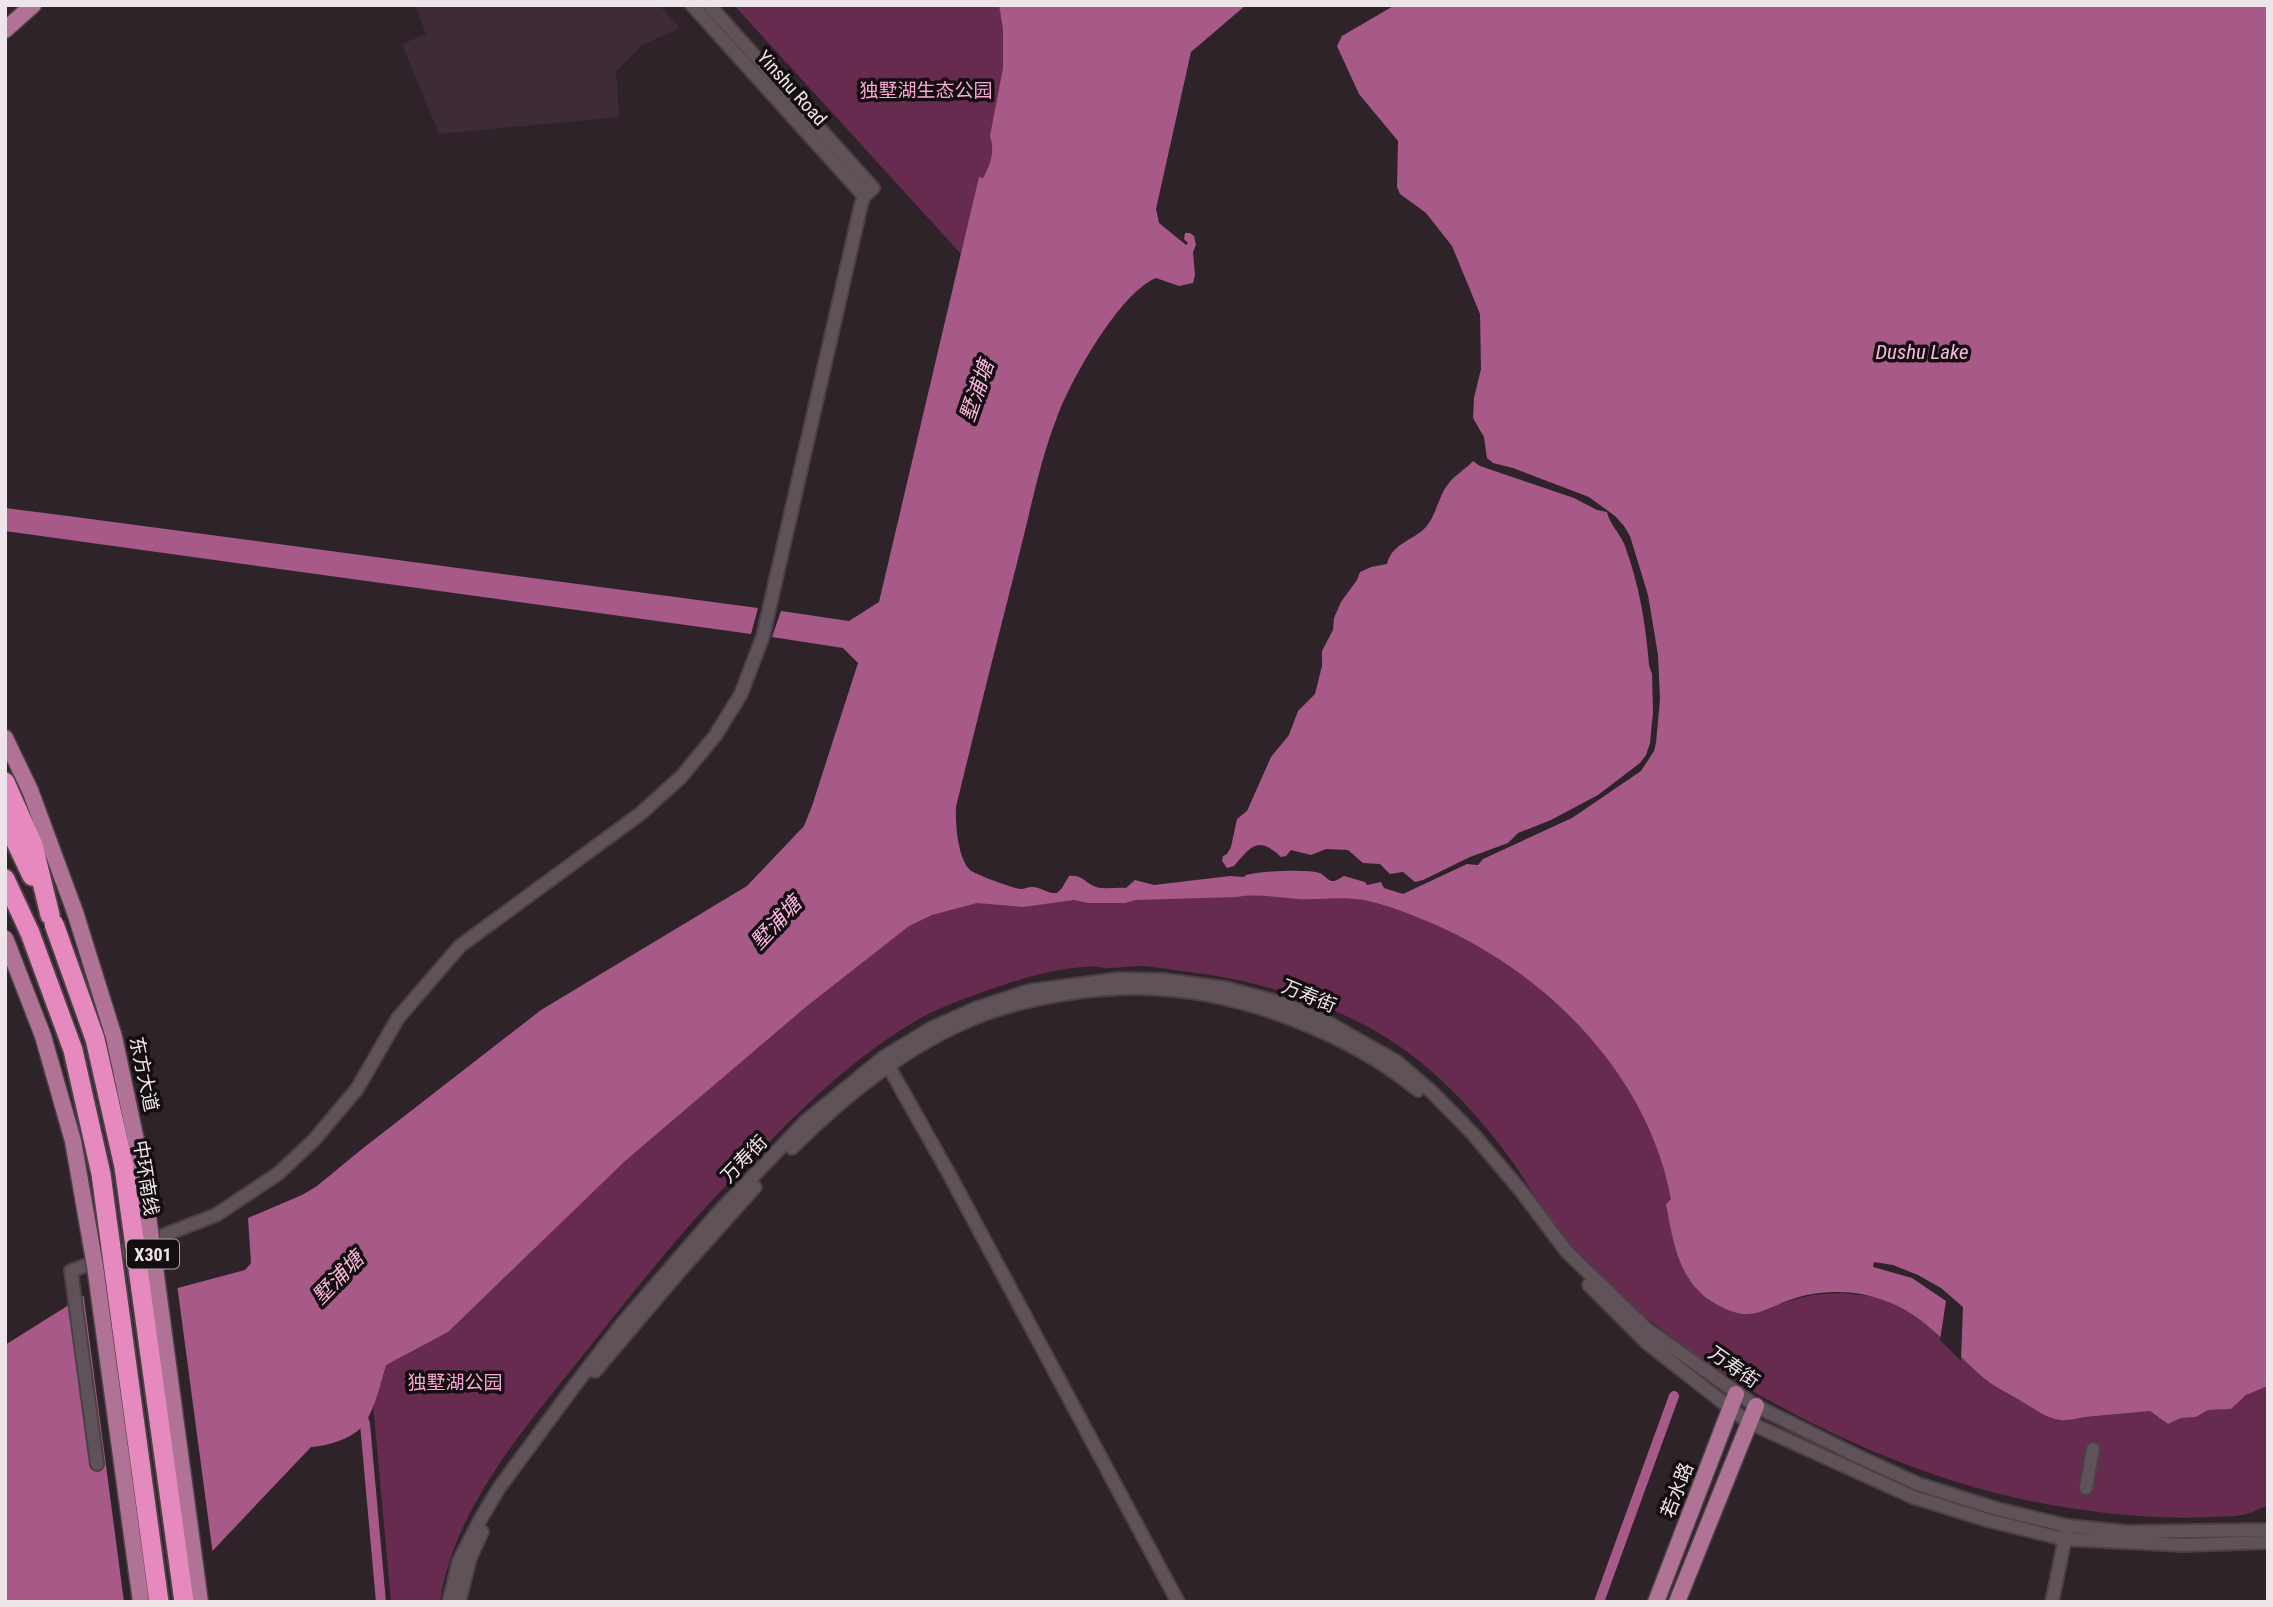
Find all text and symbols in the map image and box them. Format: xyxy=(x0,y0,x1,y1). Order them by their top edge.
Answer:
street label: Yinshu Road xyxy=(752,46,832,130)
park label: 独墅湖生态公园 xyxy=(859,79,993,102)
water label: Dushu Lake xyxy=(1875,340,1969,364)
water label: 墅浦塘 xyxy=(955,354,1000,425)
water label: 墅浦塘 xyxy=(746,890,808,954)
street label: 万寿街 xyxy=(1278,975,1340,1017)
street label: 东方大道 xyxy=(125,1034,163,1114)
street label: 万寿街 xyxy=(716,1131,772,1187)
street label: 中环南线 xyxy=(129,1139,163,1217)
road number: X301 xyxy=(127,1240,179,1268)
water label: 墅浦塘 xyxy=(307,1245,371,1309)
street label: 万寿街 xyxy=(1704,1341,1764,1393)
park label: 独墅湖公园 xyxy=(407,1371,503,1394)
street label: 若水路 xyxy=(1656,1459,1698,1521)

